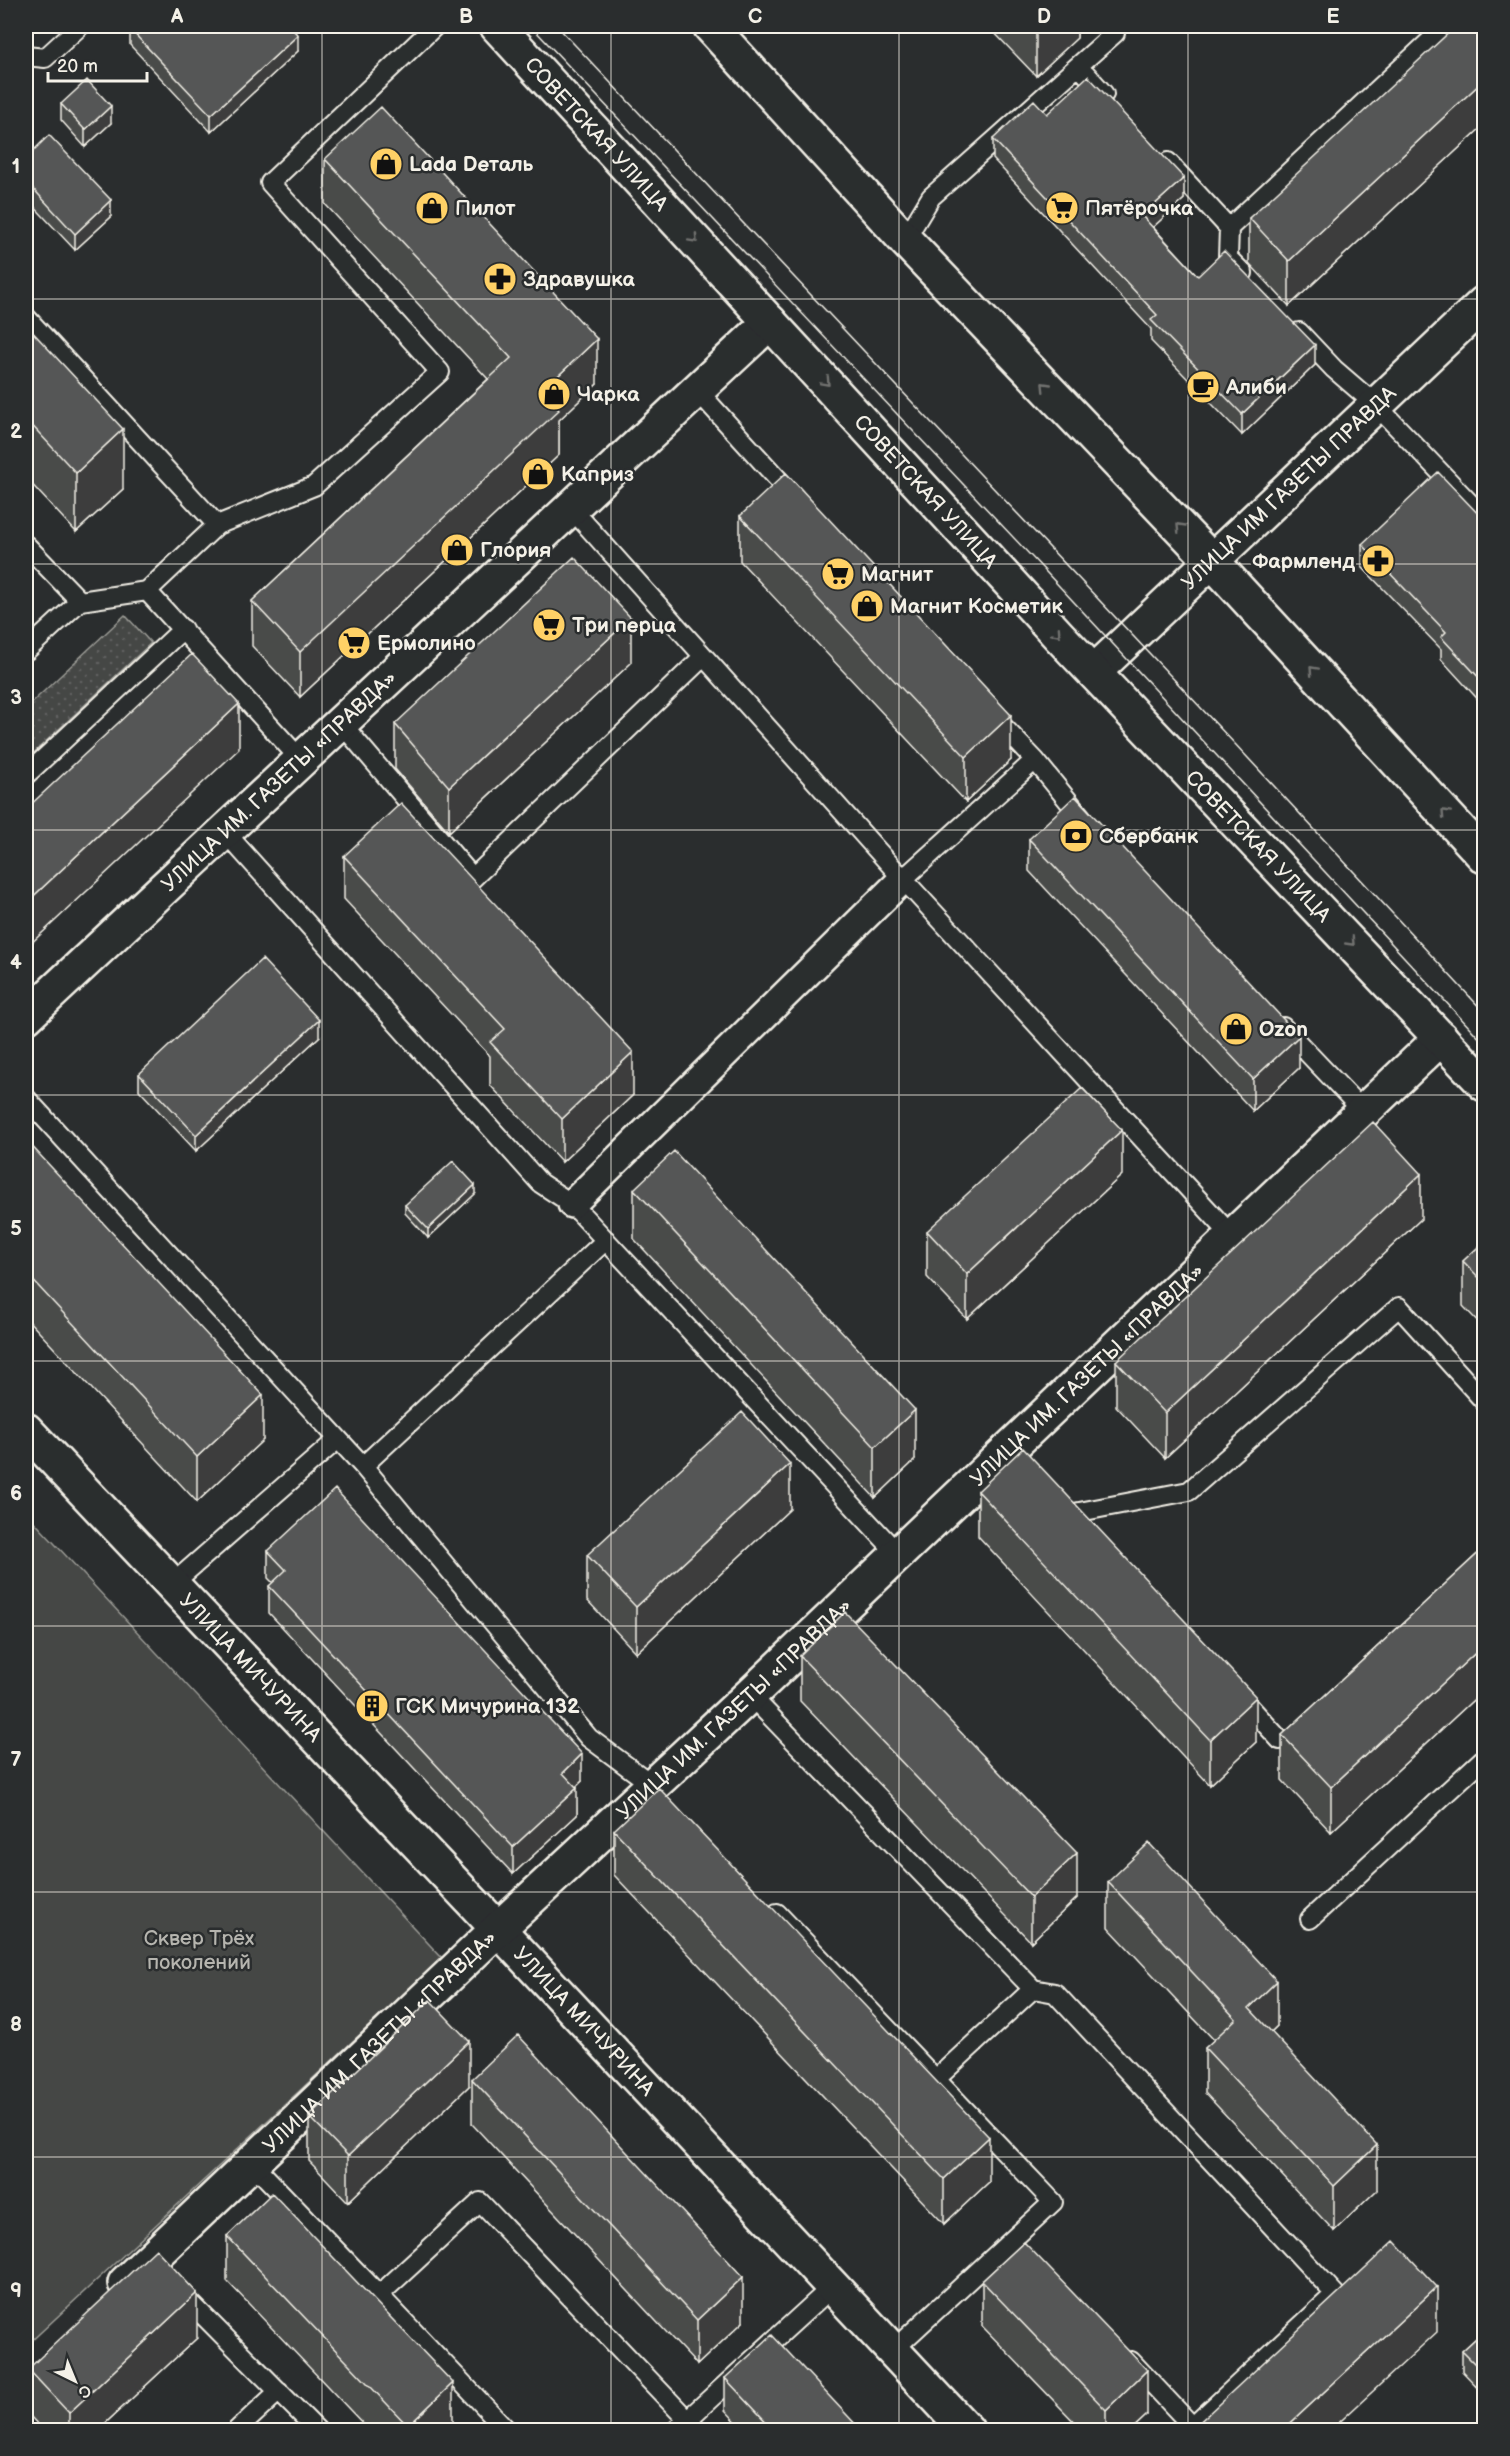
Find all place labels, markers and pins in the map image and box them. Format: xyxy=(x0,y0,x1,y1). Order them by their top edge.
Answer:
shop icon: Lada Dеталь xyxy=(368,146,404,182)
place label: Lada Dеталь xyxy=(409,152,534,177)
shop icon: Пилот xyxy=(414,190,450,226)
supermarket icon: Пятёрочка xyxy=(1044,190,1080,226)
place label: Пилот xyxy=(455,196,516,221)
place label: Пятёрочка xyxy=(1085,196,1194,221)
pharmacy icon: Здравушка xyxy=(482,261,518,297)
place label: Здравушка xyxy=(523,267,635,292)
cafe icon: Алиби xyxy=(1185,369,1221,405)
place label: Алиби xyxy=(1225,375,1287,400)
shop icon: Чарка xyxy=(536,376,572,412)
place label: Чарка xyxy=(577,382,640,407)
shop icon: Каприз xyxy=(520,456,556,492)
place label: Каприз xyxy=(561,462,634,487)
shop icon: Глория xyxy=(439,532,475,568)
place label: Глория xyxy=(480,538,551,563)
pharmacy icon: Фармленд xyxy=(1360,543,1396,579)
place label: Фармленд xyxy=(1252,549,1355,574)
supermarket icon: Магнит xyxy=(820,556,856,592)
place label: Магнит xyxy=(861,562,933,587)
shop icon: Магнит Косметик xyxy=(849,588,885,624)
place label: Магнит Косметик xyxy=(890,594,1064,619)
supermarket icon: Три перца xyxy=(531,607,567,643)
place label: Три перца xyxy=(572,613,677,638)
supermarket icon: Ермолино xyxy=(336,625,372,661)
place label: Ермолино xyxy=(377,631,476,656)
bank icon: Сбербанк xyxy=(1058,818,1094,854)
place label: Сбербанк xyxy=(1099,824,1199,849)
shop icon: Ozon xyxy=(1218,1011,1254,1047)
place label: Ozon xyxy=(1259,1017,1308,1042)
building icon: ГСК Мичурина 132 xyxy=(354,1688,390,1724)
place label: ГСК Мичурина 132 xyxy=(395,1694,580,1719)

